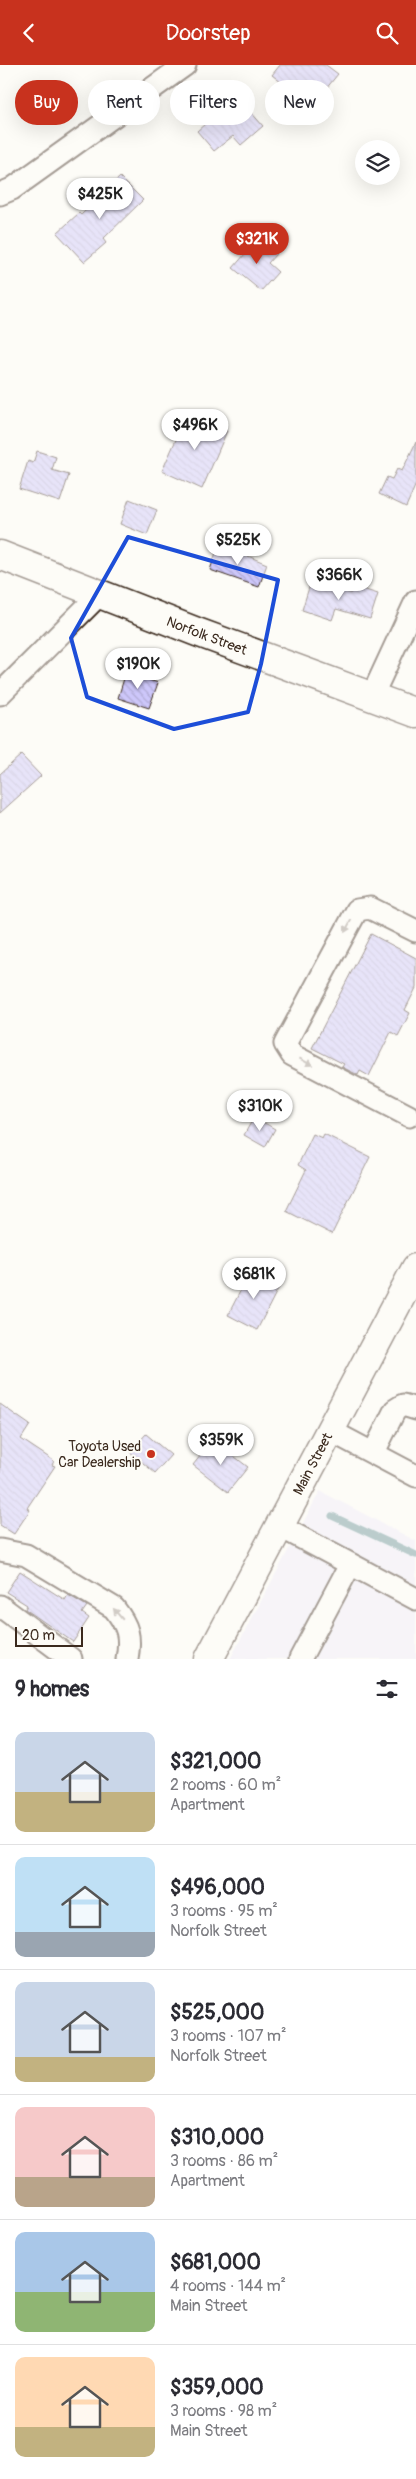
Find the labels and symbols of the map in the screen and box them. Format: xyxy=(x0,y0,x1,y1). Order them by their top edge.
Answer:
pin: $425K xyxy=(65,177,135,220)
pin: $321K xyxy=(222,223,292,265)
pin: $496K xyxy=(160,409,230,451)
pin: $525K xyxy=(203,523,273,566)
pin: $366K xyxy=(304,559,374,601)
street label: Norfolk Street xyxy=(164,612,250,658)
pin: $190K xyxy=(103,647,173,690)
one-way arrow xyxy=(344,919,352,934)
one-way arrow xyxy=(299,1058,313,1066)
pin: $310K xyxy=(225,1089,295,1132)
pin: $681K xyxy=(219,1257,289,1300)
pin: $359K xyxy=(186,1423,256,1466)
street label: Main Street xyxy=(289,1429,336,1498)
place label: Toyota Used Car Dealership xyxy=(58,1438,141,1471)
marker: Toyota Used Car Dealership xyxy=(145,1448,157,1460)
one-way arrow xyxy=(112,1608,124,1620)
scale bar xyxy=(15,1624,82,1647)

